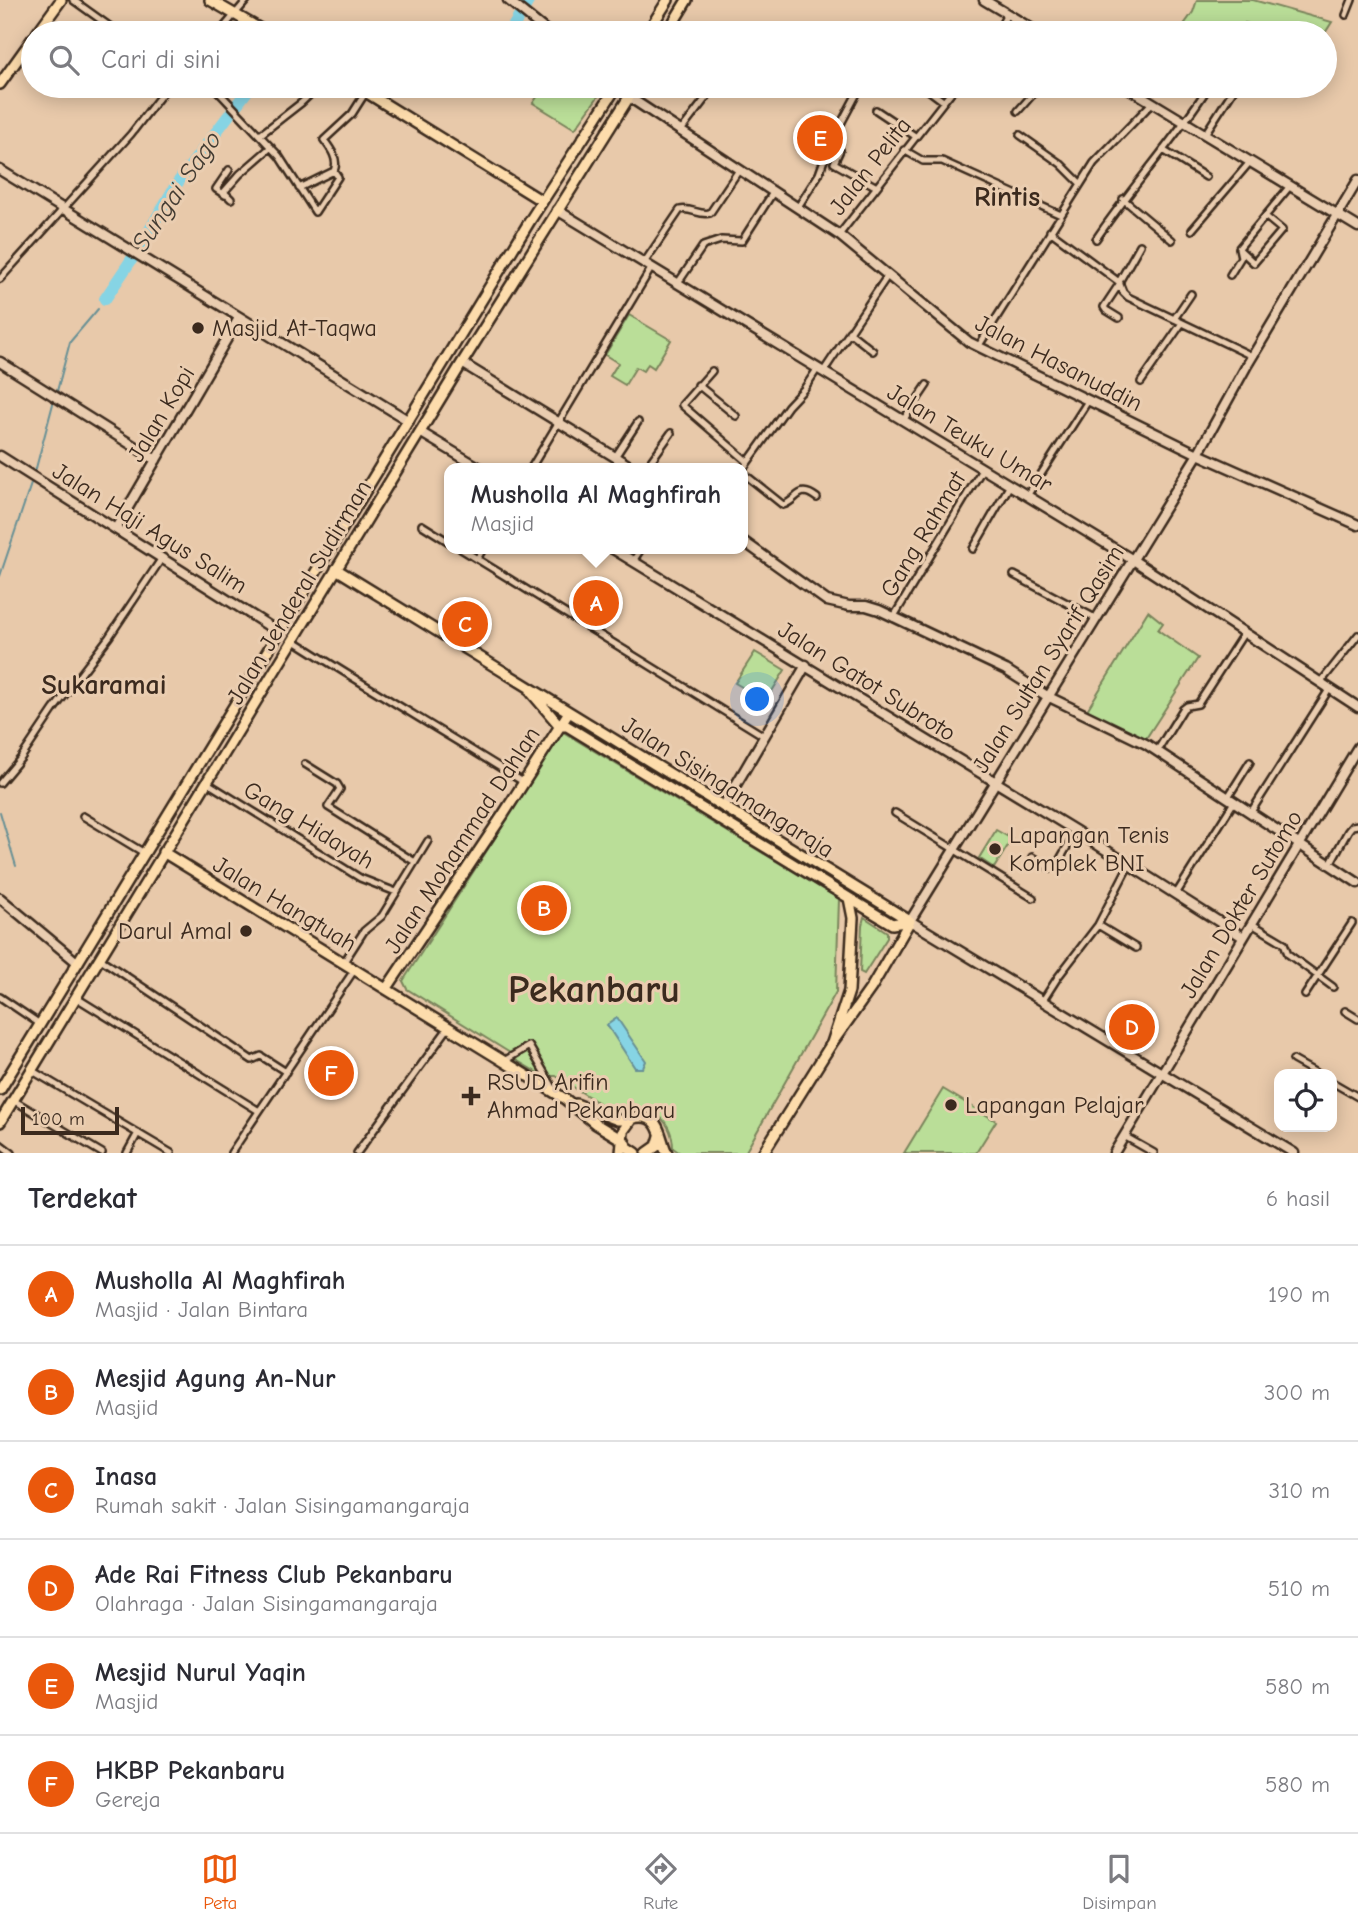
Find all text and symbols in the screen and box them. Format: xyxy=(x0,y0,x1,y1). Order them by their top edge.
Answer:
search box xyxy=(21,21,1337,98)
icon: search xyxy=(45,41,83,79)
text: Cari di sini xyxy=(101,45,221,75)
pin: E xyxy=(797,112,843,164)
street label: Jalan Pelita xyxy=(823,112,917,220)
water label: Sungai Sago xyxy=(126,126,228,257)
district label: Rintis xyxy=(974,181,1040,213)
street label: Jalan Hasanuddin xyxy=(971,309,1147,417)
place label: Masjid At-Taqwa xyxy=(212,314,377,342)
marker: Masjid At-Taqwa xyxy=(190,320,206,336)
street label: Jalan Kopi xyxy=(122,361,200,467)
street label: Jalan Teuku Umar xyxy=(882,378,1058,499)
street label: Jalan Haji Agus Salim xyxy=(47,457,253,599)
popup xyxy=(444,463,748,554)
street label: Gang Rahmat xyxy=(874,465,972,602)
street label: Jalan Jenderal Sudirman xyxy=(221,475,377,709)
text: Musholla Al Maghfirah xyxy=(471,480,721,510)
text: Masjid xyxy=(471,510,534,537)
street label: Jalan Sultan Syarif Qasim xyxy=(966,540,1130,778)
pin: A xyxy=(573,577,619,629)
pin: C xyxy=(442,598,488,650)
street label: Jalan Gatot Subroto xyxy=(773,615,961,747)
district label: Sukaramai xyxy=(41,669,167,701)
your location xyxy=(740,682,774,716)
street label: Jalan Sisingamangaraja xyxy=(617,710,839,864)
street label: Jalan Mohammad Dahlan xyxy=(378,721,546,959)
street label: Gang Hidayah xyxy=(239,775,379,875)
street label: Jalan Dokter Sutomo xyxy=(1174,805,1308,1003)
place label: Lapangan Tenis Komplek BNI xyxy=(1009,821,1169,877)
marker: Lapangan Tenis Komplek BNI xyxy=(987,841,1003,857)
street label: Jalan Hangtuah xyxy=(208,850,362,958)
pin: B xyxy=(521,882,567,934)
place label: Darul Amal xyxy=(118,917,232,945)
marker: Darul Amal xyxy=(238,923,254,939)
district label: Pekanbaru xyxy=(508,968,680,1012)
pin: D xyxy=(1109,1001,1155,1053)
pin: F xyxy=(308,1047,354,1099)
place label: RSUD Arifin Ahmad Pekanbaru xyxy=(487,1068,675,1124)
map controls xyxy=(1274,1069,1337,1132)
button: locate xyxy=(1274,1069,1337,1132)
marker: RSUD Arifin Ahmad Pekanbaru xyxy=(461,1086,481,1106)
place label: Lapangan Pelajar xyxy=(965,1091,1144,1119)
marker: Lapangan Pelajar xyxy=(943,1097,959,1113)
scale bar xyxy=(21,1104,119,1136)
text: 100 m xyxy=(32,1108,85,1130)
text: Terdekat xyxy=(28,1181,137,1216)
text: 6 hasil xyxy=(1266,1185,1330,1212)
text: Musholla Al Maghfirah xyxy=(95,1266,346,1296)
text: A xyxy=(45,1281,57,1308)
text: 190 m xyxy=(1268,1281,1330,1308)
text: Masjid · Jalan Bintara xyxy=(95,1296,308,1323)
text: Mesjid Agung An-Nur xyxy=(95,1364,335,1394)
text: B xyxy=(44,1379,58,1406)
text: 300 m xyxy=(1264,1379,1330,1406)
text: Masjid xyxy=(95,1394,159,1421)
text: Inasa xyxy=(95,1462,157,1492)
text: C xyxy=(44,1477,58,1504)
text: 310 m xyxy=(1269,1477,1330,1504)
text: Rumah sakit · Jalan Sisingamangaraja xyxy=(95,1492,470,1519)
text: Ade Rai Fitness Club Pekanbaru xyxy=(95,1560,453,1590)
text: D xyxy=(44,1575,58,1602)
text: 510 m xyxy=(1268,1575,1330,1602)
text: Olahraga · Jalan Sisingamangaraja xyxy=(95,1590,438,1617)
text: Mesjid Nurul Yaqin xyxy=(95,1658,306,1688)
text: E xyxy=(44,1673,58,1700)
text: 580 m xyxy=(1265,1673,1330,1700)
text: Masjid xyxy=(95,1688,159,1715)
text: HKBP Pekanbaru xyxy=(95,1756,285,1786)
text: F xyxy=(44,1771,58,1798)
text: 580 m xyxy=(1265,1771,1330,1798)
text: Gereja xyxy=(95,1786,161,1813)
tab: Peta xyxy=(201,1850,239,1914)
tab: Rute xyxy=(642,1850,680,1914)
tab: Disimpan xyxy=(1082,1850,1157,1914)

